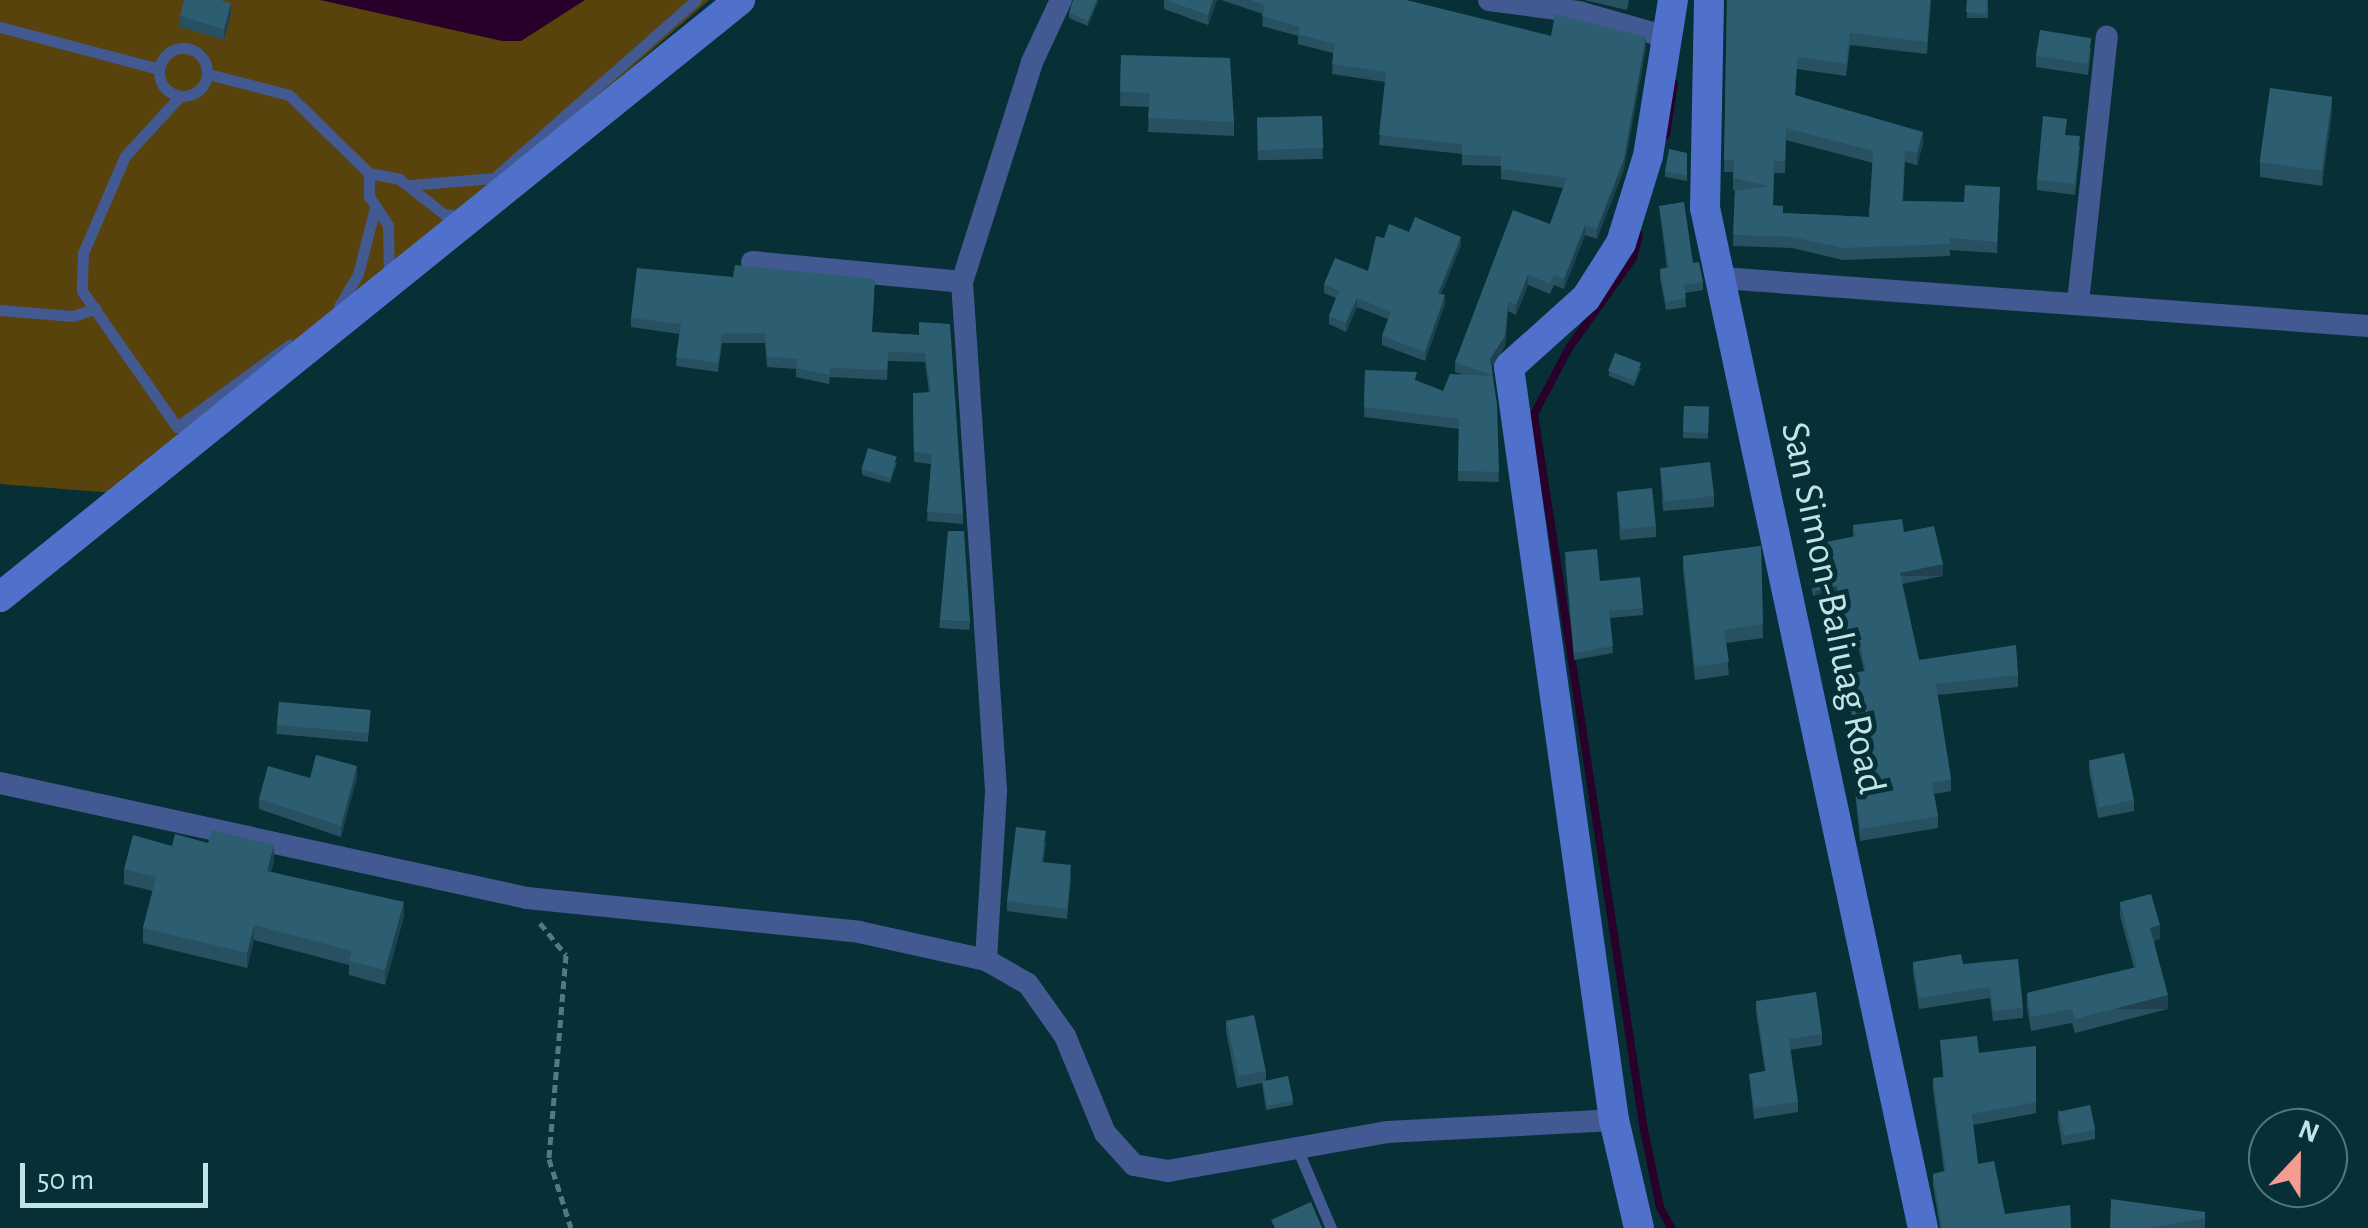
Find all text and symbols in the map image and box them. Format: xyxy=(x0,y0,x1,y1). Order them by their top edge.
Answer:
street label: San Simon-Baliuag Road xyxy=(1770,418,1896,798)
north arrow xyxy=(2248,1108,2348,1208)
text: N xyxy=(2294,1115,2323,1149)
scale bar xyxy=(25,1143,212,1205)
text: 50 m xyxy=(37,1165,94,1195)

